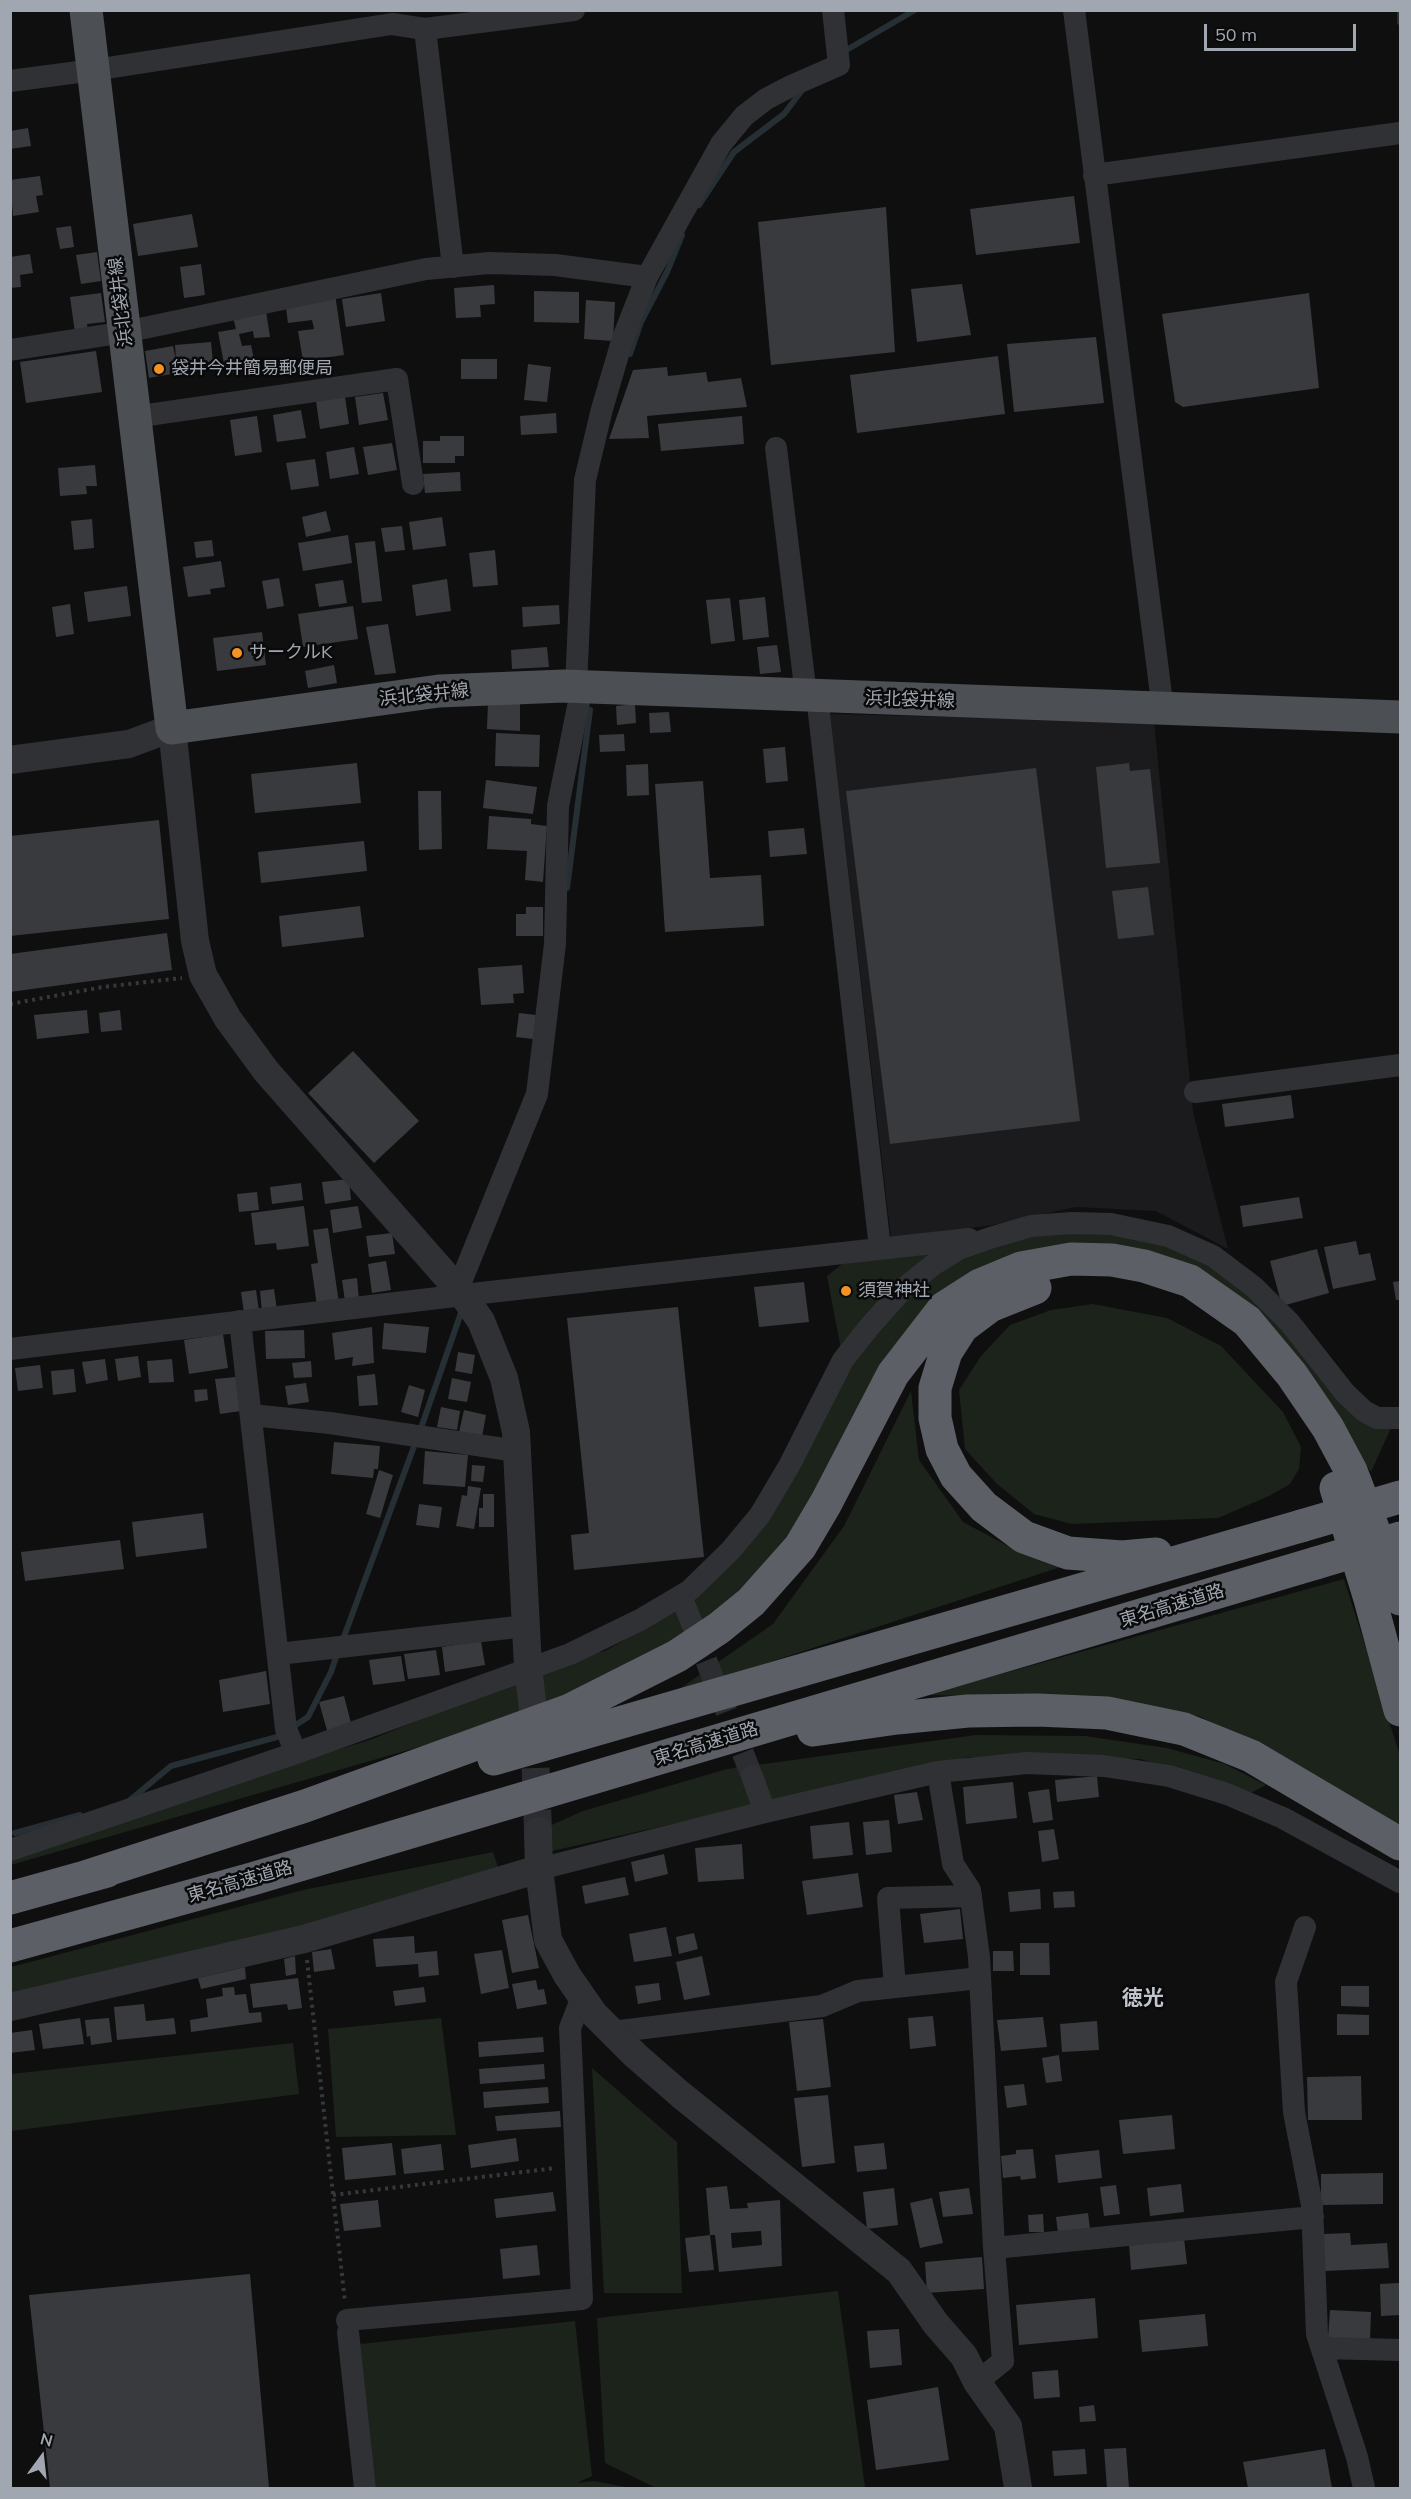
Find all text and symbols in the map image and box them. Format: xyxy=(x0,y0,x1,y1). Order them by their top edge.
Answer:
scale bar xyxy=(1207,12,1358,50)
text: 50 m xyxy=(1215,23,1257,46)
street label: 浜北袋井線 xyxy=(105,256,137,348)
place label: 袋井今井簡易郵便局 xyxy=(171,358,333,380)
marker: 袋井今井簡易郵便局 xyxy=(152,362,166,376)
place label: サークルK xyxy=(249,642,332,664)
marker: サークルK xyxy=(230,646,244,660)
street label: 浜北袋井線 xyxy=(378,680,470,710)
street label: 浜北袋井線 xyxy=(865,688,955,712)
place label: 須賀神社 xyxy=(858,1280,930,1302)
marker: 須賀神社 xyxy=(839,1284,853,1298)
street label: 東名高速道路 xyxy=(1117,1580,1227,1632)
street label: 東名高速道路 xyxy=(651,1718,761,1770)
street label: 東名高速道路 xyxy=(185,1857,295,1907)
district label: 徳光 xyxy=(1122,1986,1164,2012)
north arrow xyxy=(12,2427,72,2487)
text: N xyxy=(38,2428,55,2451)

